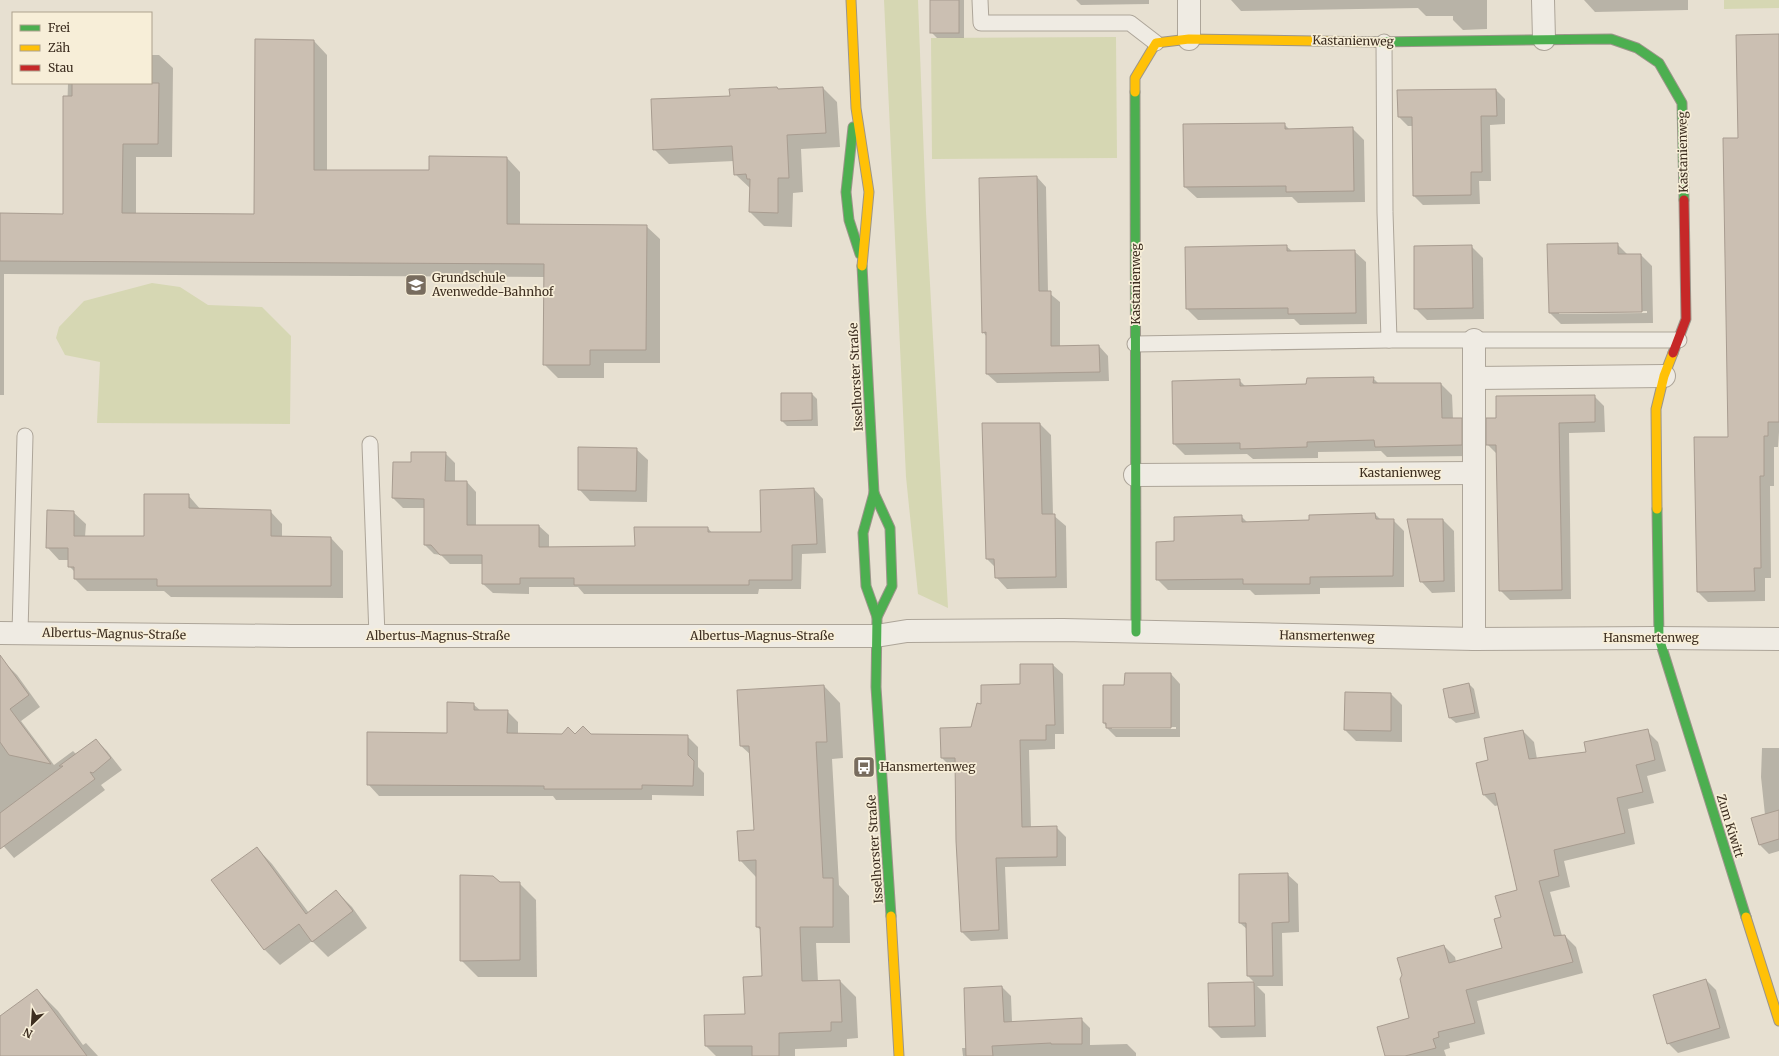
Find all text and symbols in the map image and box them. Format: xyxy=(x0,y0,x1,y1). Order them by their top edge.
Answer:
legend xyxy=(12,12,152,84)
text: Frei xyxy=(48,20,70,35)
street label: Kastanienweg xyxy=(1312,32,1395,49)
text: Zäh xyxy=(48,40,70,55)
text: Stau xyxy=(48,60,74,75)
street label: Kastanienweg xyxy=(1674,110,1691,193)
street label: Kastanienweg xyxy=(1128,242,1143,325)
place label: Grundschule Avenwedde-Bahnhof xyxy=(431,270,554,299)
school or university icon: Grundschule Avenwedde-Bahnhof xyxy=(403,272,429,298)
street label: Isselhorster Straße xyxy=(845,322,866,432)
street label: Kastanienweg xyxy=(1359,465,1442,480)
street label: Albertus-Magnus-Straße xyxy=(41,625,186,642)
street label: Hansmertenweg xyxy=(1279,627,1376,644)
street label: Albertus-Magnus-Straße xyxy=(365,628,510,643)
street label: Albertus-Magnus-Straße xyxy=(689,628,834,643)
street label: Hansmertenweg xyxy=(1603,630,1699,645)
bus stop icon: Hansmertenweg xyxy=(851,754,877,780)
place label: Hansmertenweg xyxy=(880,759,976,774)
street label: Zum Kiwitt xyxy=(1714,792,1747,860)
street label: Isselhorster Straße xyxy=(863,794,886,904)
north arrow xyxy=(12,1004,52,1044)
text: N xyxy=(21,1025,35,1041)

